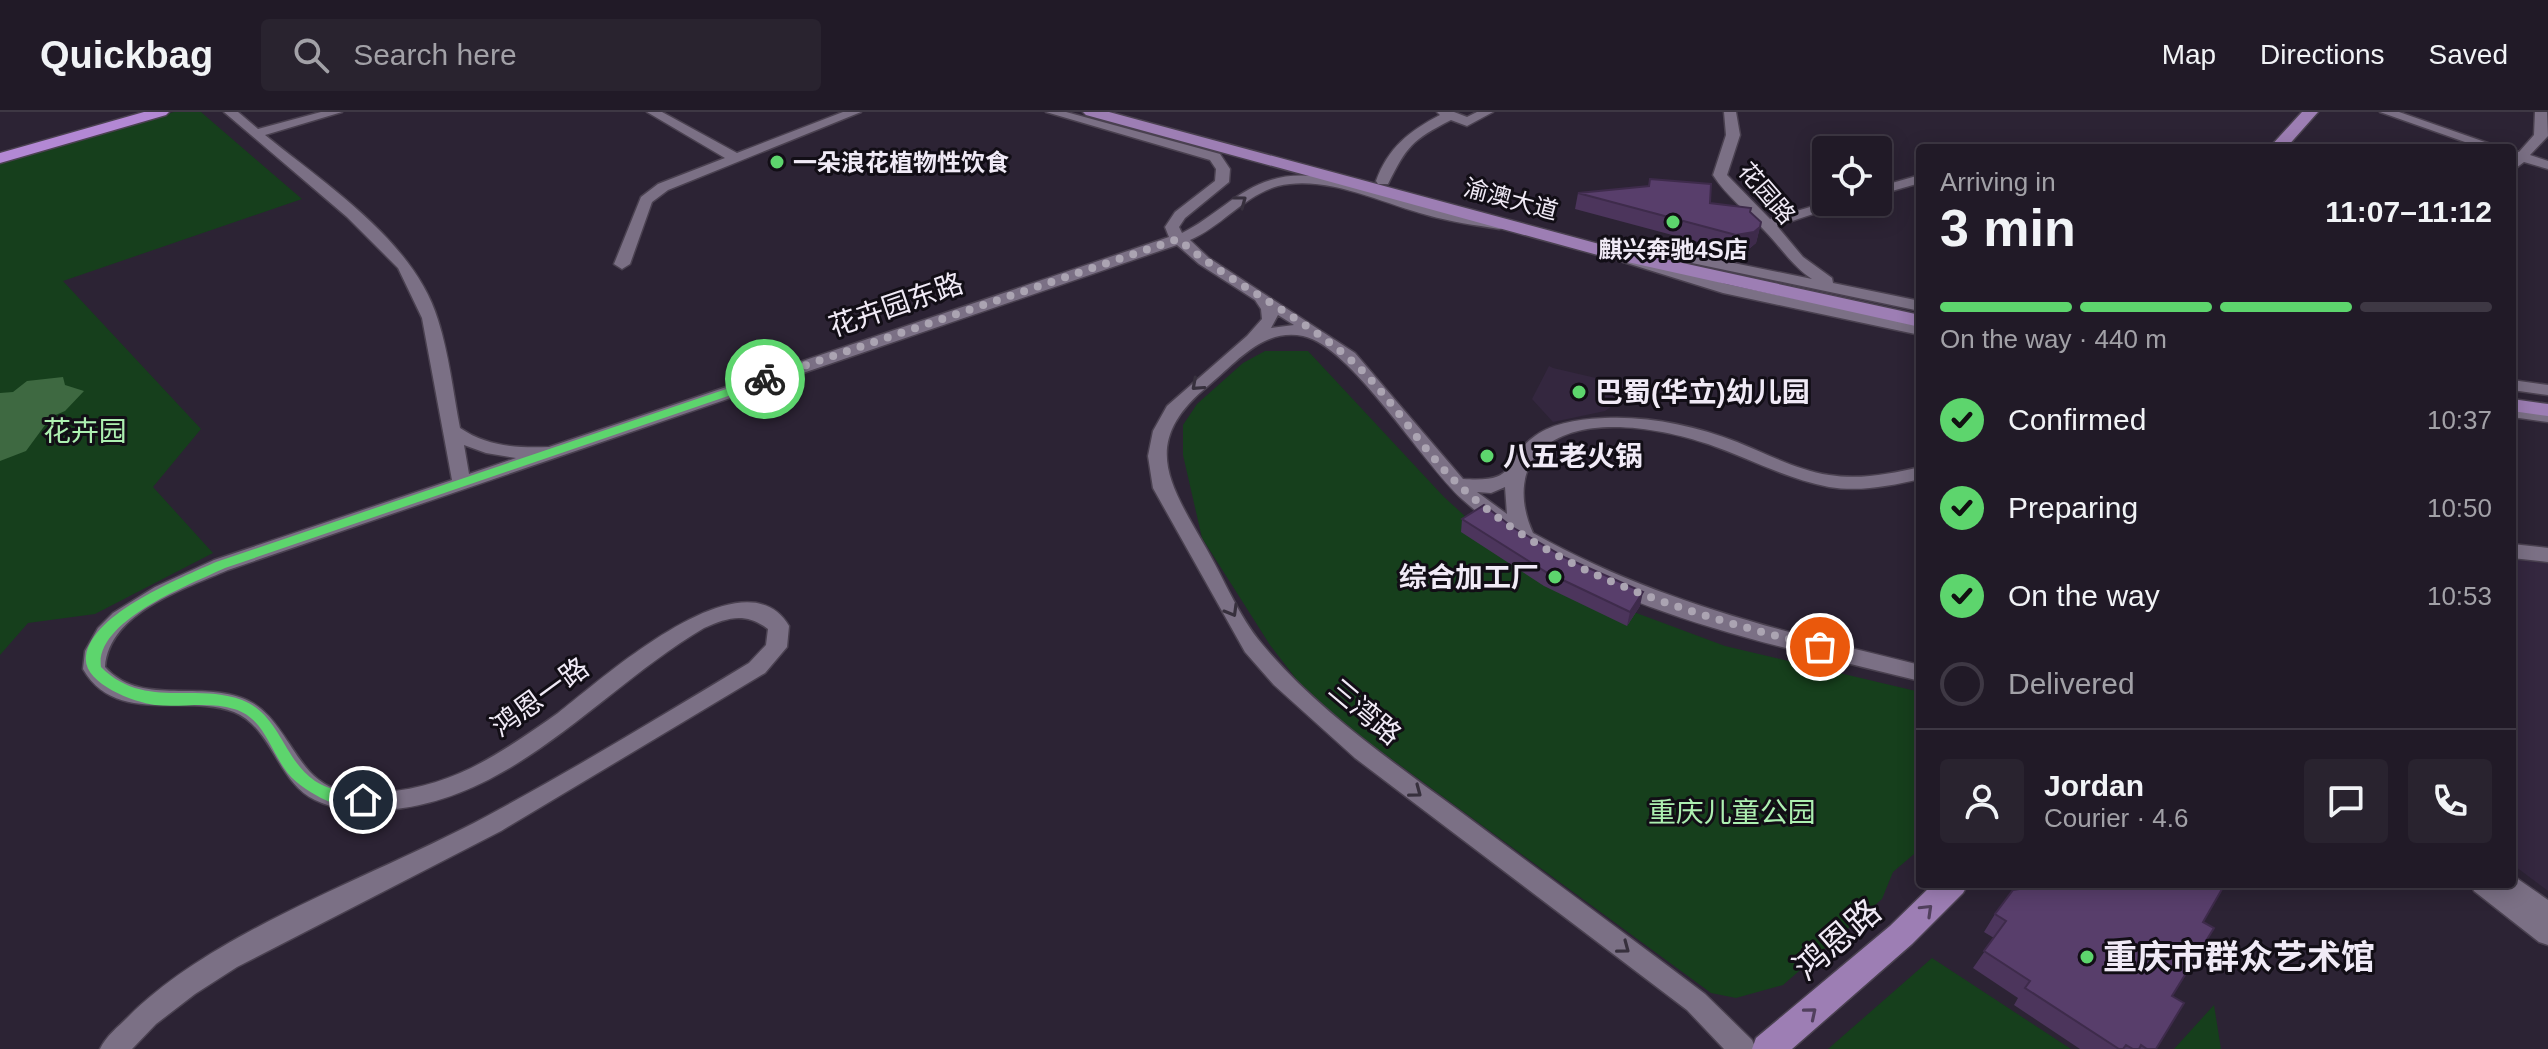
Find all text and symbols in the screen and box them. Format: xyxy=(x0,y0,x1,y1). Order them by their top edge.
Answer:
search box xyxy=(261,19,821,91)
icon: search xyxy=(289,33,333,77)
text: Quickbag xyxy=(40,34,213,76)
text: Search here xyxy=(353,38,517,71)
text: Map xyxy=(2162,39,2216,70)
text: Directions xyxy=(2260,39,2385,70)
text: Saved xyxy=(2429,39,2508,70)
map controls xyxy=(1812,136,1892,216)
button: locate xyxy=(1812,136,1892,216)
place label: 一朵浪花植物性饮食 xyxy=(793,149,1009,176)
marker: 一朵浪花植物性饮食 xyxy=(768,153,786,171)
street label: 花园路 xyxy=(1733,157,1801,229)
text: Arriving in xyxy=(1940,167,2056,197)
street label: 渝澳大道 xyxy=(1461,174,1561,224)
text: 11:07–11:12 xyxy=(2325,195,2492,228)
one-way arrow xyxy=(1233,196,1247,211)
text: 3 min xyxy=(1940,199,2076,257)
marker: 麒兴奔驰4S店 xyxy=(1664,213,1682,231)
place label: 麒兴奔驰4S店 xyxy=(1598,236,1748,263)
street label: 花卉园东路 xyxy=(825,268,967,342)
text: On the way · 440 m xyxy=(1940,324,2167,354)
courier xyxy=(725,339,805,419)
icon: bike xyxy=(743,357,787,401)
one-way arrow xyxy=(1192,375,1207,389)
place label: 巴蜀(华立)幼儿园 xyxy=(1595,377,1810,408)
marker: 巴蜀(华立)幼儿园 xyxy=(1570,383,1588,401)
icon: check xyxy=(1940,398,1984,442)
text: Confirmed xyxy=(2008,403,2146,436)
text: 10:37 xyxy=(2427,405,2492,435)
park label: 花卉园 xyxy=(43,416,127,447)
place label: 八五老火锅 xyxy=(1503,441,1643,472)
marker: 八五老火锅 xyxy=(1478,447,1496,465)
icon: check xyxy=(1940,486,1984,530)
text: Preparing xyxy=(2008,491,2138,524)
text: 10:50 xyxy=(2427,493,2492,523)
place label: 综合加工厂 xyxy=(1399,562,1539,593)
marker: 综合加工厂 xyxy=(1546,568,1564,586)
icon: check xyxy=(1940,574,1984,618)
text: On the way xyxy=(2008,579,2160,612)
text: 10:53 xyxy=(2427,581,2492,611)
one-way arrow xyxy=(1222,603,1238,617)
pin xyxy=(1786,613,1854,681)
icon: bag xyxy=(1798,625,1842,669)
street label: 鸿恩一路 xyxy=(486,652,594,742)
text: Delivered xyxy=(2008,667,2135,700)
street label: 三湾路 xyxy=(1323,673,1407,751)
button: person xyxy=(1940,759,2024,843)
button: chat xyxy=(2304,759,2388,843)
button: phone xyxy=(2408,759,2492,843)
pin xyxy=(329,766,397,834)
text: Jordan xyxy=(2044,769,2144,802)
icon: home xyxy=(341,778,385,822)
one-way arrow xyxy=(1407,782,1422,796)
park label: 重庆儿童公园 xyxy=(1648,797,1816,828)
text: Courier · 4.6 xyxy=(2044,803,2189,833)
street label: 鸿恩路 xyxy=(1786,891,1888,987)
one-way arrow xyxy=(1918,904,1932,919)
one-way arrow xyxy=(1615,938,1630,952)
place label: 重庆市群众艺术馆 xyxy=(2103,938,2375,976)
marker: 重庆市群众艺术馆 xyxy=(2078,948,2096,966)
one-way arrow xyxy=(1802,1008,1817,1022)

